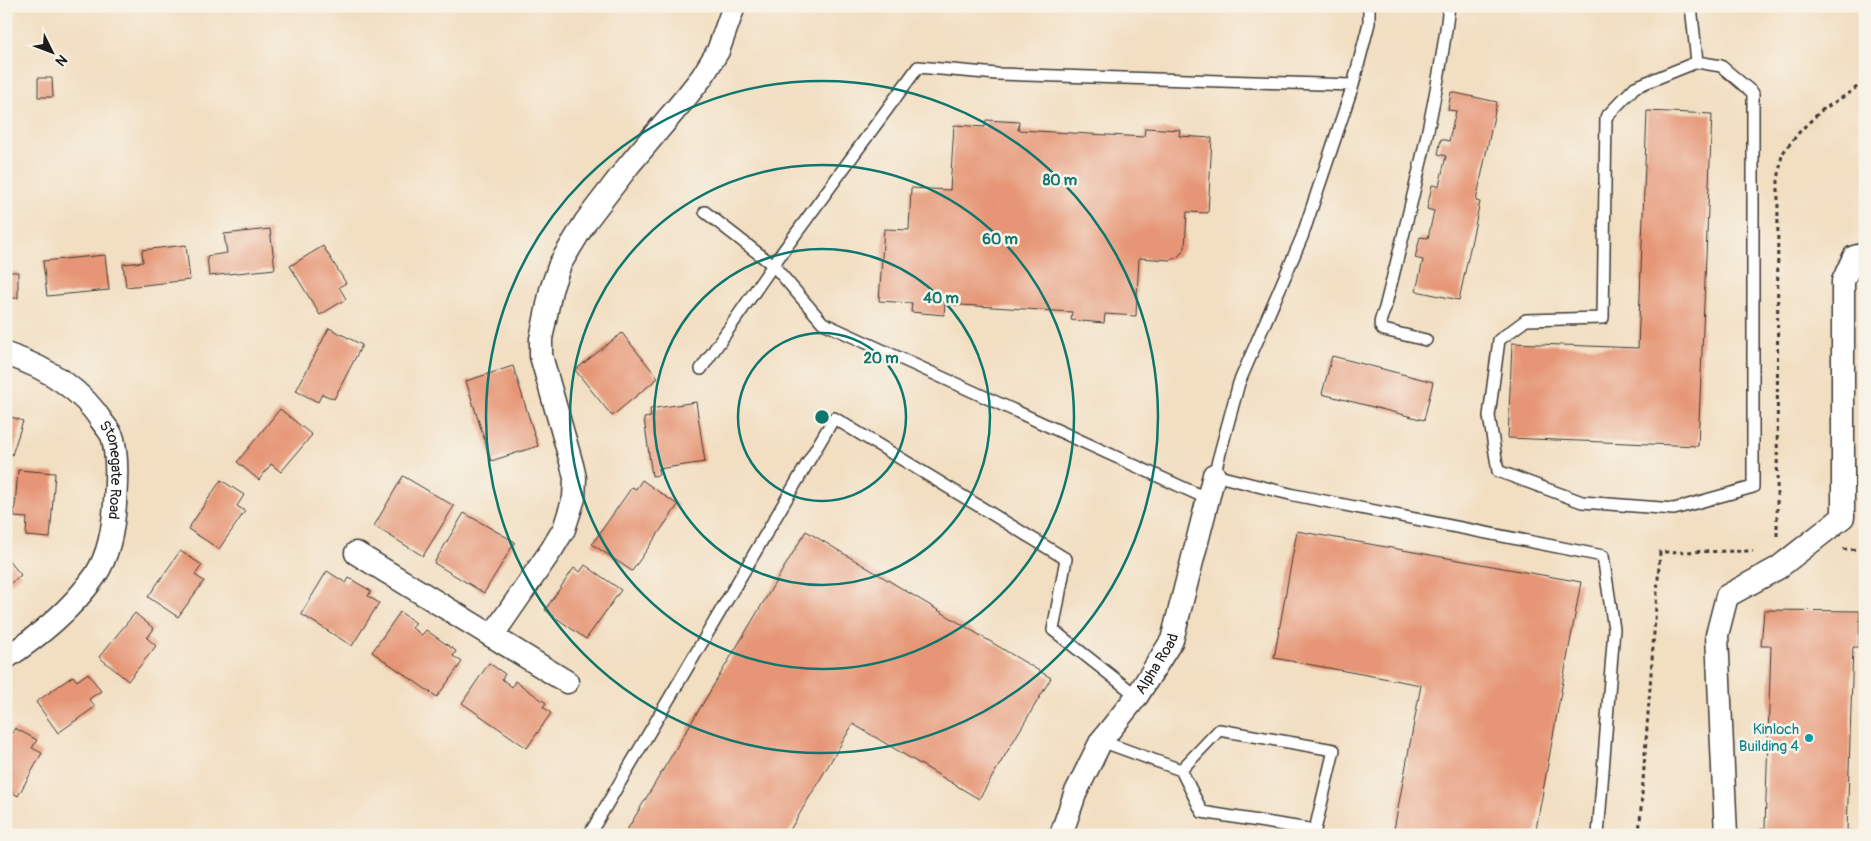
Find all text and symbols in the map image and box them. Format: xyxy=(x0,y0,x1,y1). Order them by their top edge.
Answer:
north arrow xyxy=(28,28,78,78)
text: N xyxy=(52,51,71,70)
text: 80 m xyxy=(1043,171,1077,190)
text: 60 m xyxy=(982,230,1018,249)
text: 40 m xyxy=(923,289,959,308)
text: 20 m xyxy=(863,349,899,368)
centre of rings xyxy=(813,408,831,426)
street label: Stonegate Road xyxy=(95,417,126,521)
street label: Alpha Road xyxy=(1131,631,1183,698)
place label: Kinloch Building 4 xyxy=(1739,720,1799,756)
marker: Kinloch Building 4 xyxy=(1803,732,1815,744)

